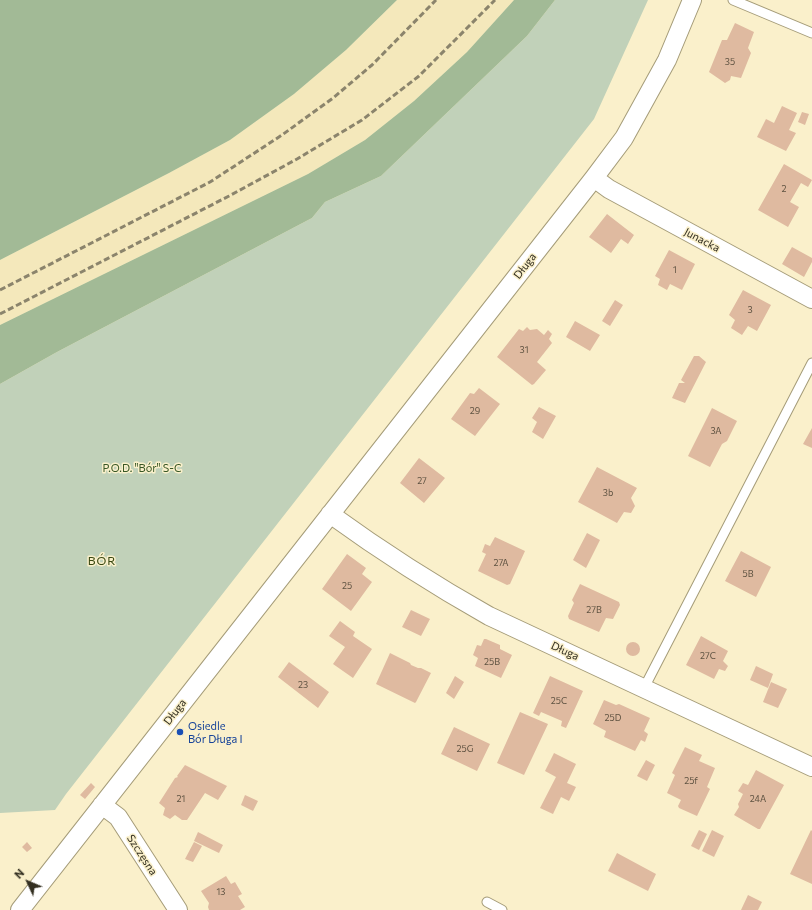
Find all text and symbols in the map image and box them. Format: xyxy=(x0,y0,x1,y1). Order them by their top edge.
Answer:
house number: 35 xyxy=(725,57,735,67)
house number: 2 xyxy=(782,184,786,194)
street label: Junacka xyxy=(682,225,722,255)
street label: Długa xyxy=(511,250,539,282)
house number: 1 xyxy=(673,265,677,275)
house number: 3 xyxy=(747,305,753,315)
house number: 31 xyxy=(520,345,528,355)
house number: 29 xyxy=(470,406,480,416)
house number: 3A xyxy=(710,426,722,436)
park label: P.O.D. "Bór" S-C xyxy=(103,461,181,475)
house number: 27 xyxy=(417,476,427,486)
house number: 3b xyxy=(603,488,613,498)
district label: BÓR xyxy=(88,554,116,568)
house number: 27A xyxy=(493,558,509,568)
house number: 5B xyxy=(743,569,753,579)
house number: 25 xyxy=(342,581,352,591)
house number: 27B xyxy=(586,605,602,615)
street label: Długa xyxy=(549,639,581,663)
house number: 27C xyxy=(700,651,716,661)
house number: 25B xyxy=(484,657,500,667)
house number: 23 xyxy=(298,680,308,690)
street label: Długa xyxy=(161,696,189,728)
house number: 25C xyxy=(551,696,567,706)
house number: 25D xyxy=(605,713,621,723)
place label: Osiedle Bór Długa I xyxy=(188,719,243,745)
marker: Osiedle Bór Długa I xyxy=(175,727,185,737)
house number: 25G xyxy=(457,744,473,754)
house number: 25f xyxy=(684,776,698,786)
house number: 21 xyxy=(177,794,185,804)
house number: 24A xyxy=(750,794,766,804)
street label: Szczęsna xyxy=(124,832,160,878)
north arrow xyxy=(8,862,48,902)
text: N xyxy=(11,866,27,881)
house number: 13 xyxy=(217,887,225,897)

